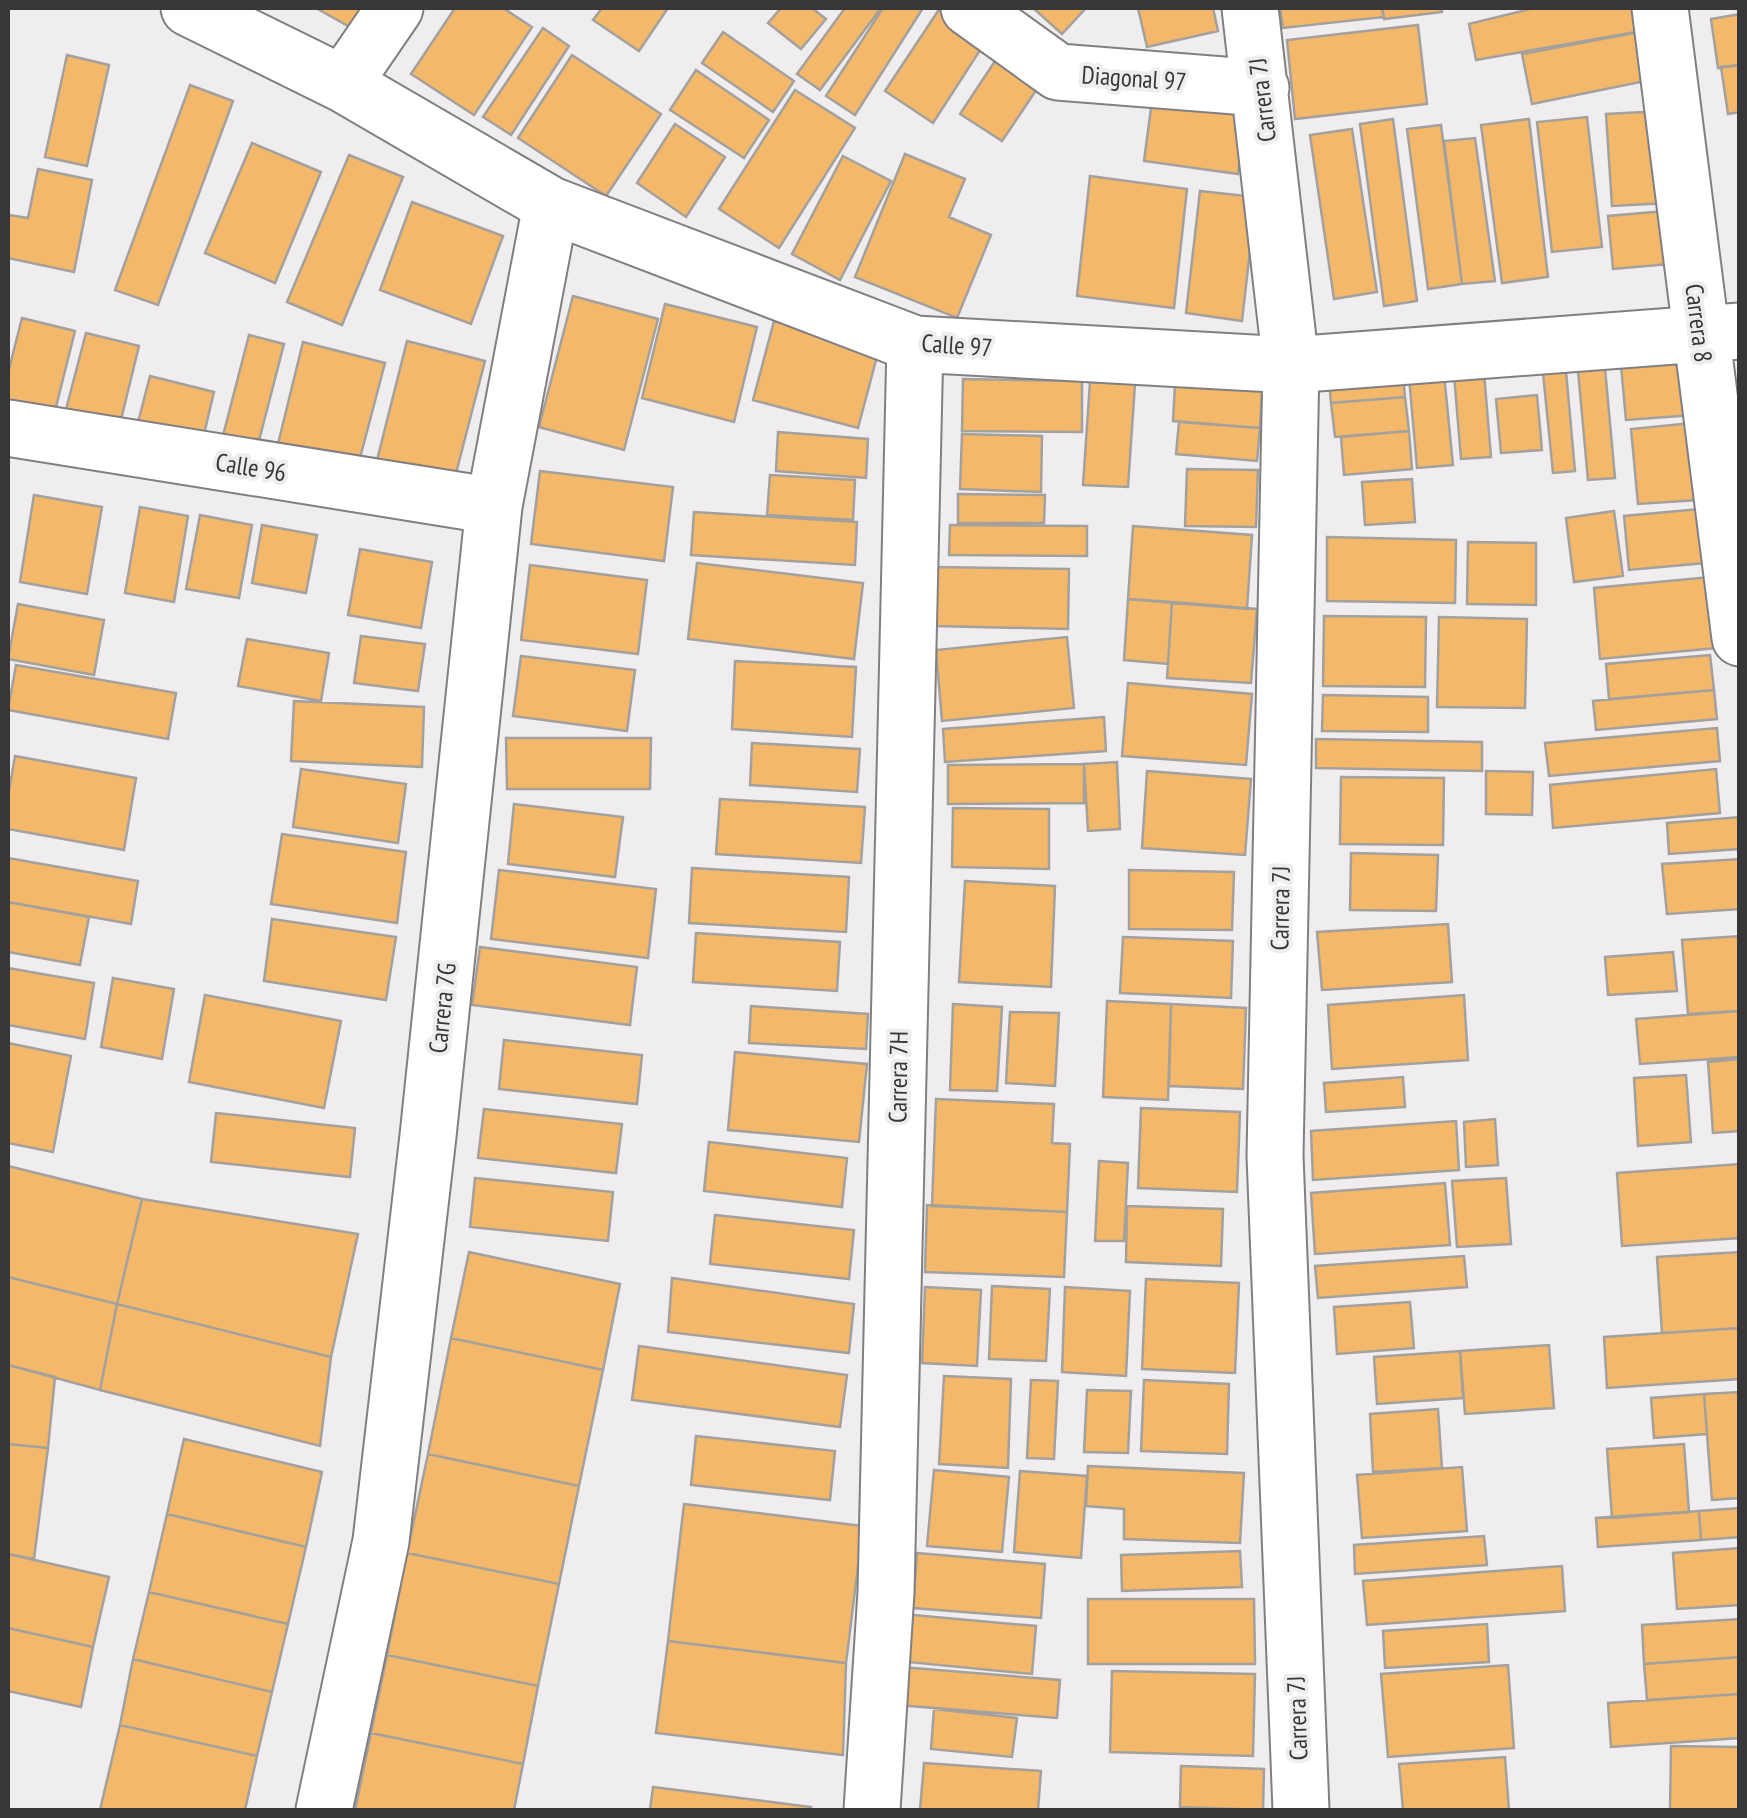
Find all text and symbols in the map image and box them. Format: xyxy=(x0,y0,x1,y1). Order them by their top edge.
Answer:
street label: Carrera 7J xyxy=(1241,56,1283,144)
street label: Diagonal 97 xyxy=(1081,58,1187,98)
street label: Carrera 8 xyxy=(1678,282,1720,364)
street label: Calle 97 xyxy=(921,327,993,363)
street label: Calle 96 xyxy=(213,446,289,488)
street label: Carrera 7J xyxy=(1263,865,1297,951)
street label: Carrera 7G xyxy=(421,961,463,1055)
street label: Carrera 7H xyxy=(881,1031,915,1123)
street label: Carrera 7J xyxy=(1280,1675,1314,1761)

